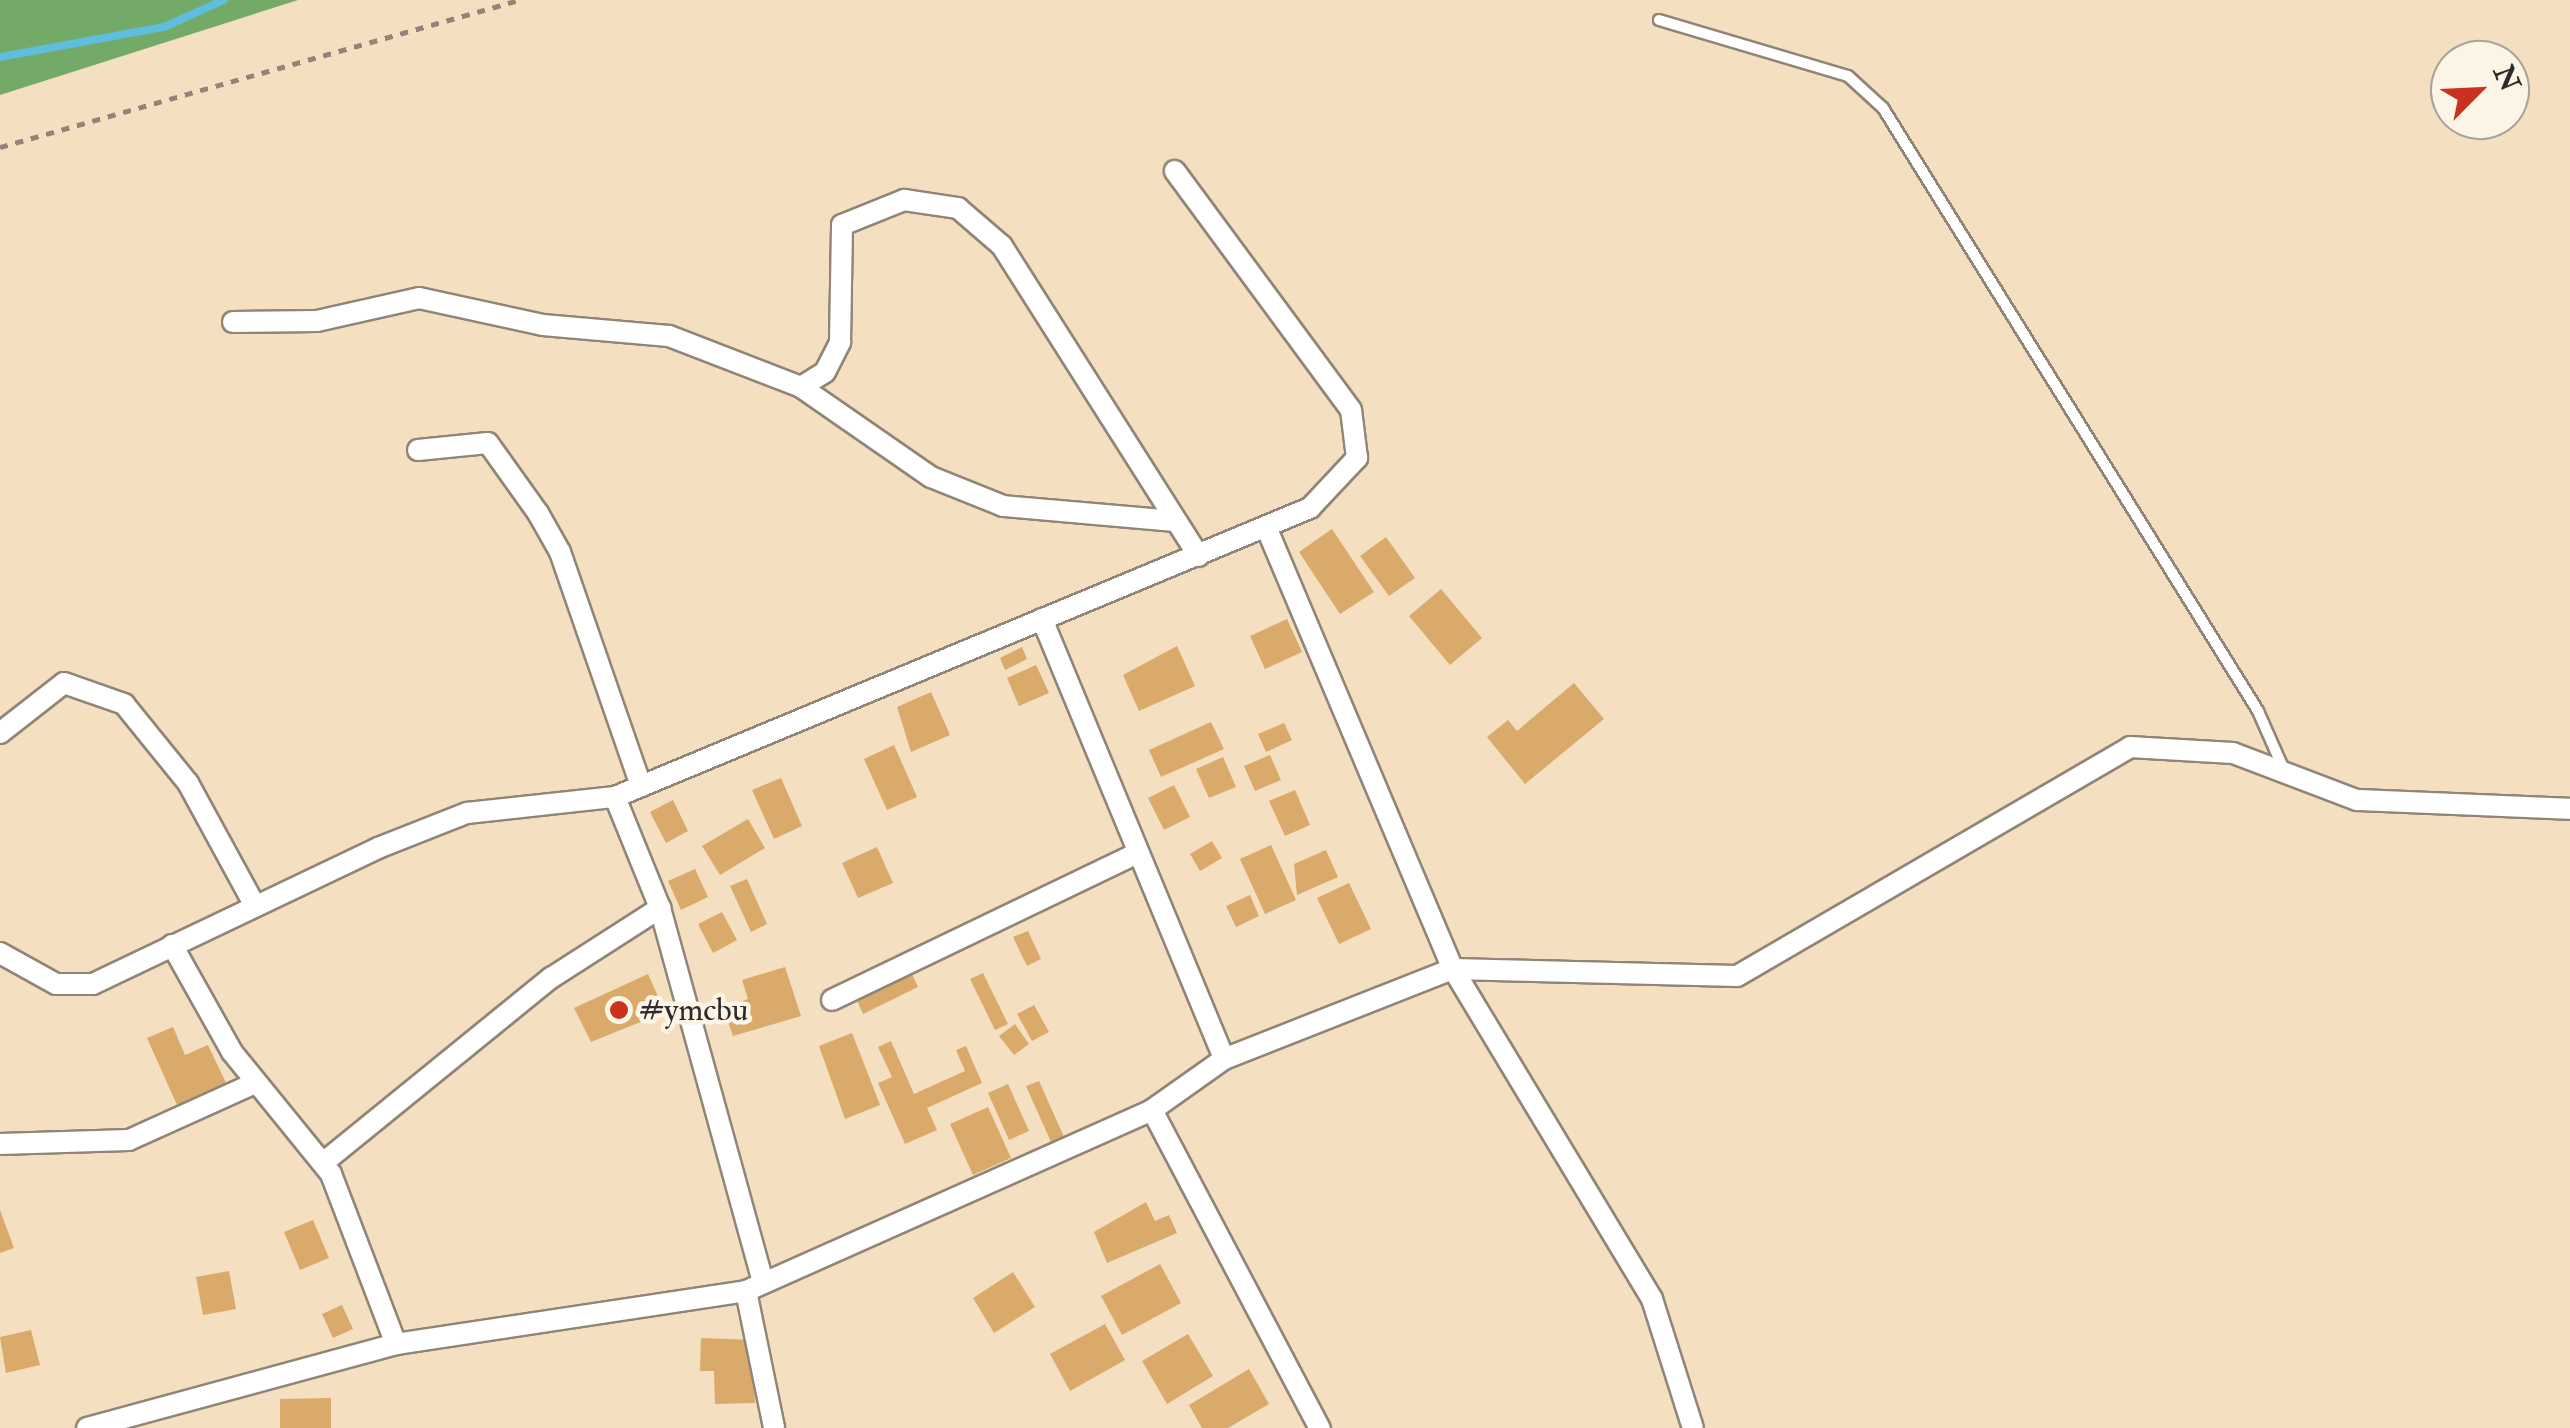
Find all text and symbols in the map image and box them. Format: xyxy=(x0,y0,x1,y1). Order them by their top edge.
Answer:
north arrow xyxy=(2430,40,2530,140)
text: N xyxy=(2485,60,2527,97)
place label: #ymcbu xyxy=(639,991,748,1029)
marker: #ymcbu xyxy=(608,999,630,1021)

